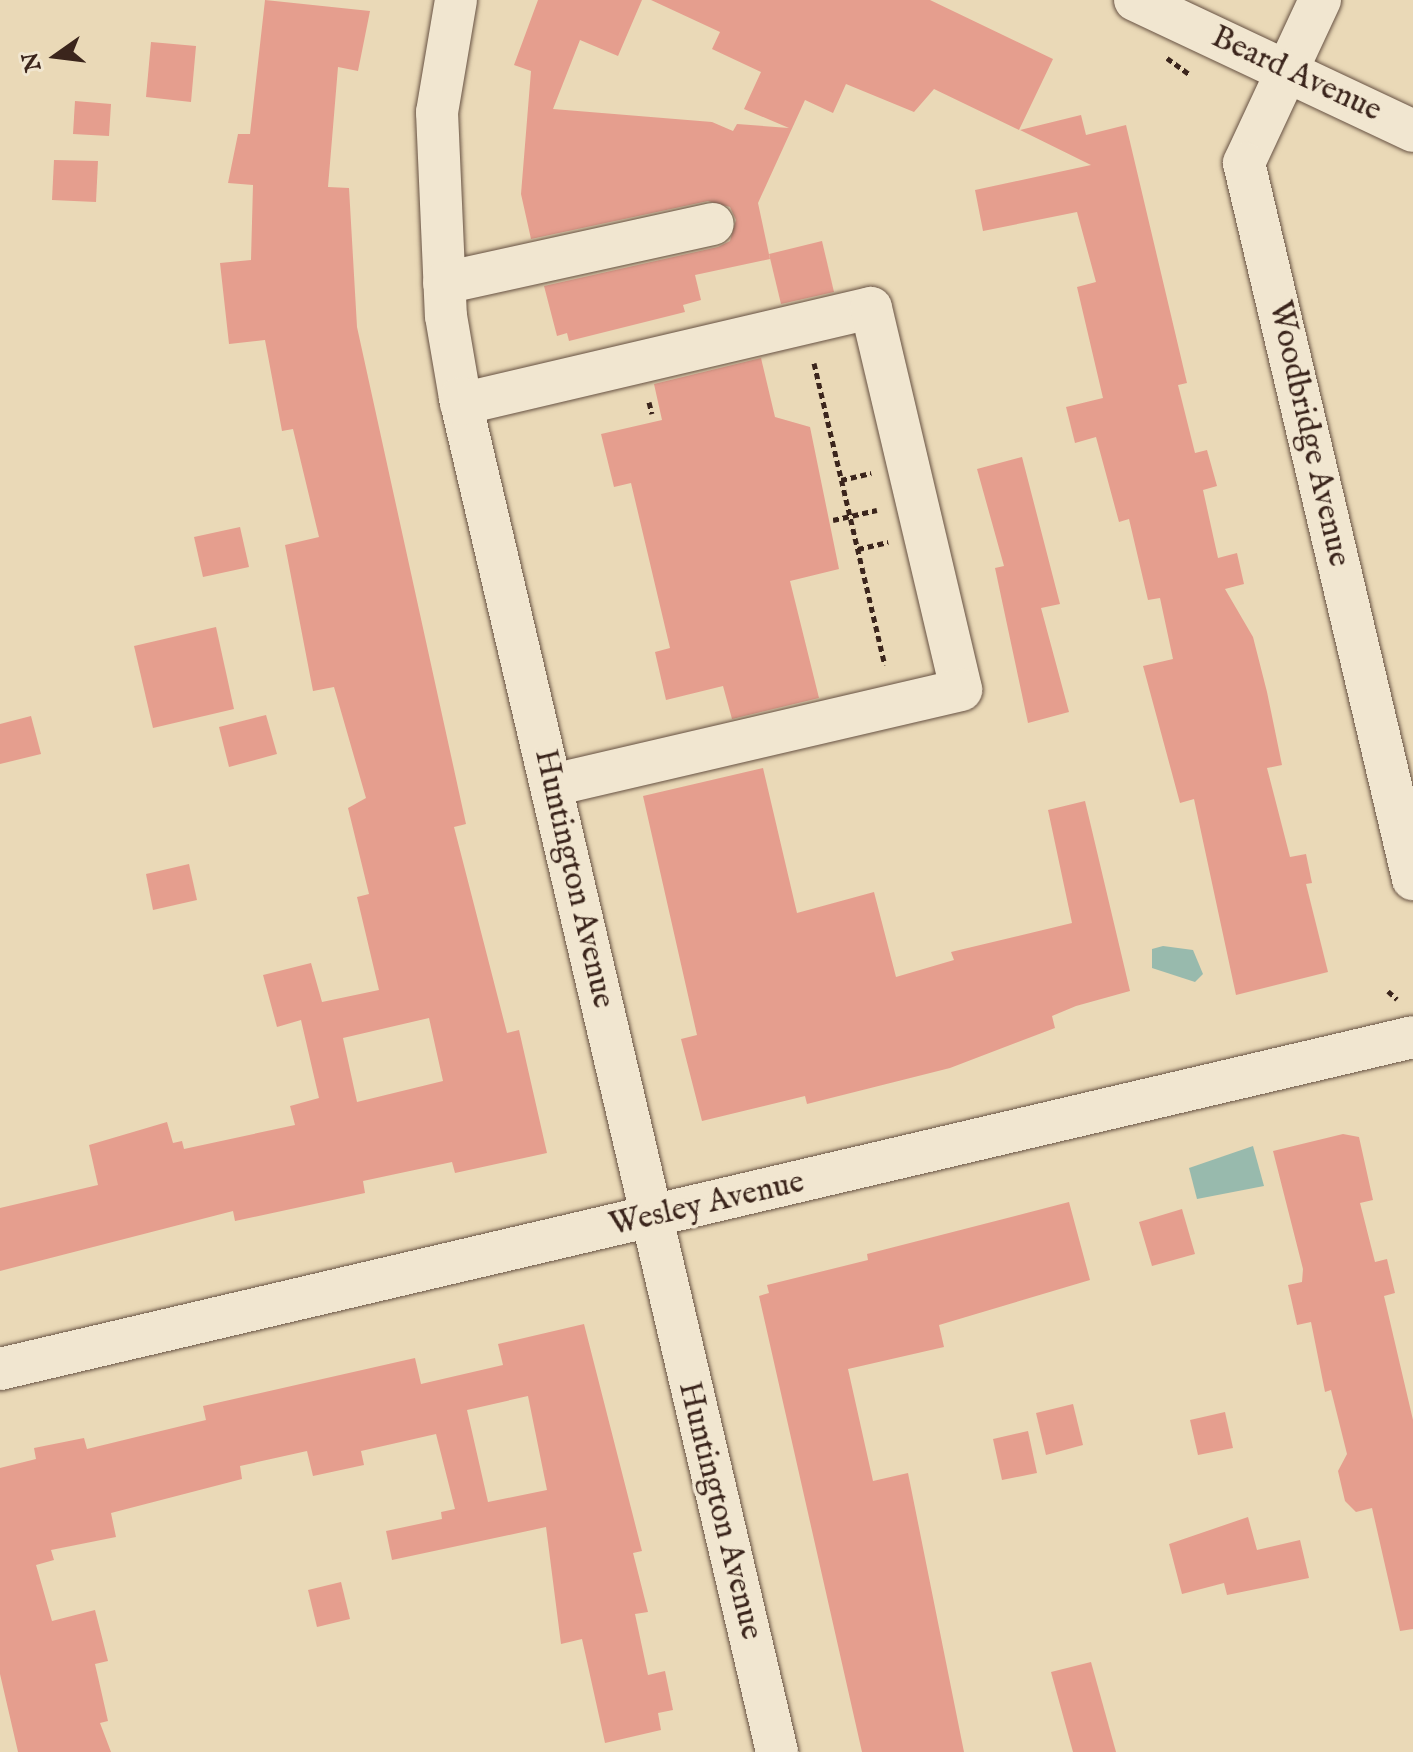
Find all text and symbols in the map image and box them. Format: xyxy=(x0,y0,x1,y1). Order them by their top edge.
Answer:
north arrow xyxy=(16,16,96,96)
street label: Beard Avenue xyxy=(1205,19,1387,131)
text: N xyxy=(17,49,49,74)
street label: Woodbridge Avenue xyxy=(1259,297,1357,571)
street label: Huntington Avenue xyxy=(525,746,621,1012)
street label: Wesley Avenue xyxy=(606,1164,808,1246)
street label: Huntington Avenue xyxy=(668,1378,770,1644)

